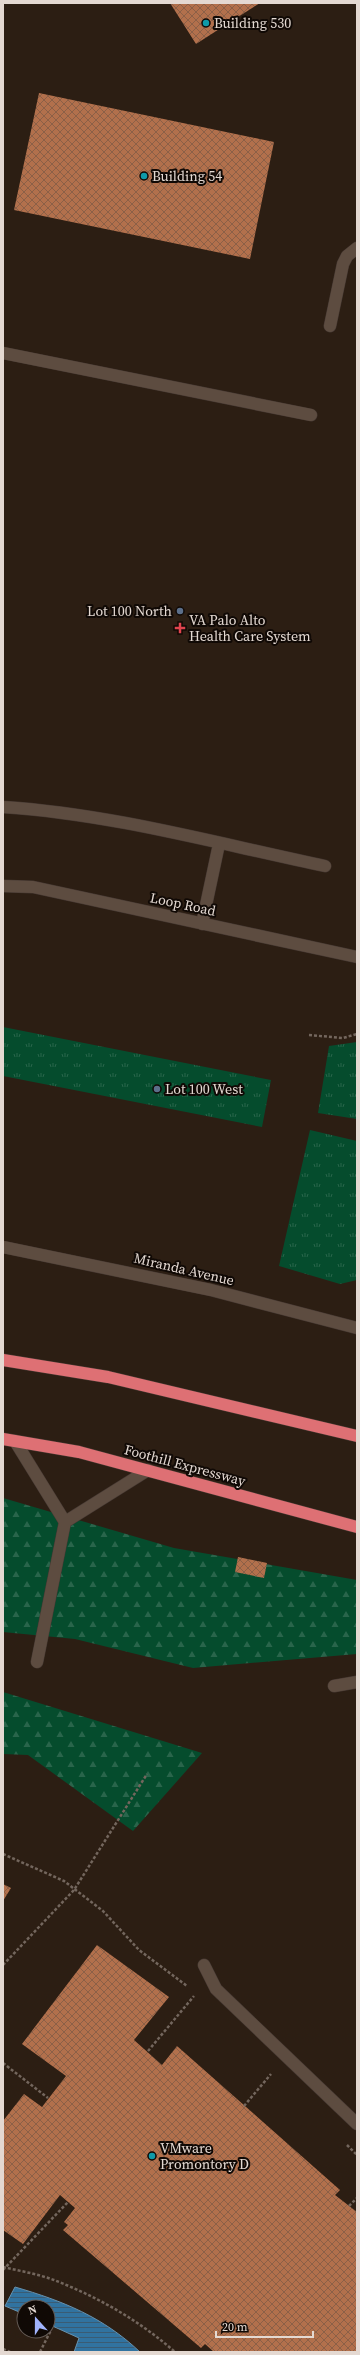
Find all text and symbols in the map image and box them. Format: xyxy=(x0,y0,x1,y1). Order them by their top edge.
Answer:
place label: Building 530 xyxy=(214,13,291,33)
marker: Building 530 xyxy=(201,18,211,28)
place label: Building 54 xyxy=(152,166,222,186)
marker: Building 54 xyxy=(139,171,149,181)
place label: Lot 100 North xyxy=(87,601,172,621)
marker: Lot 100 North xyxy=(175,606,185,616)
place label: VA Palo Alto Health Care System xyxy=(189,610,311,646)
marker: VA Palo Alto Health Care System xyxy=(174,622,186,634)
street label: Loop Road xyxy=(148,887,218,921)
place label: Lot 100 West xyxy=(165,1079,243,1099)
marker: Lot 100 West xyxy=(152,1084,162,1094)
street label: Miranda Avenue xyxy=(132,1248,236,1290)
street label: Foothill Expressway xyxy=(122,1439,249,1491)
place label: VMware Promontory D xyxy=(160,2138,249,2174)
marker: VMware Promontory D xyxy=(147,2151,157,2161)
north arrow xyxy=(16,2299,56,2339)
text: N xyxy=(26,2302,39,2319)
scale bar xyxy=(216,2313,313,2339)
text: 20 m xyxy=(222,2319,248,2335)

